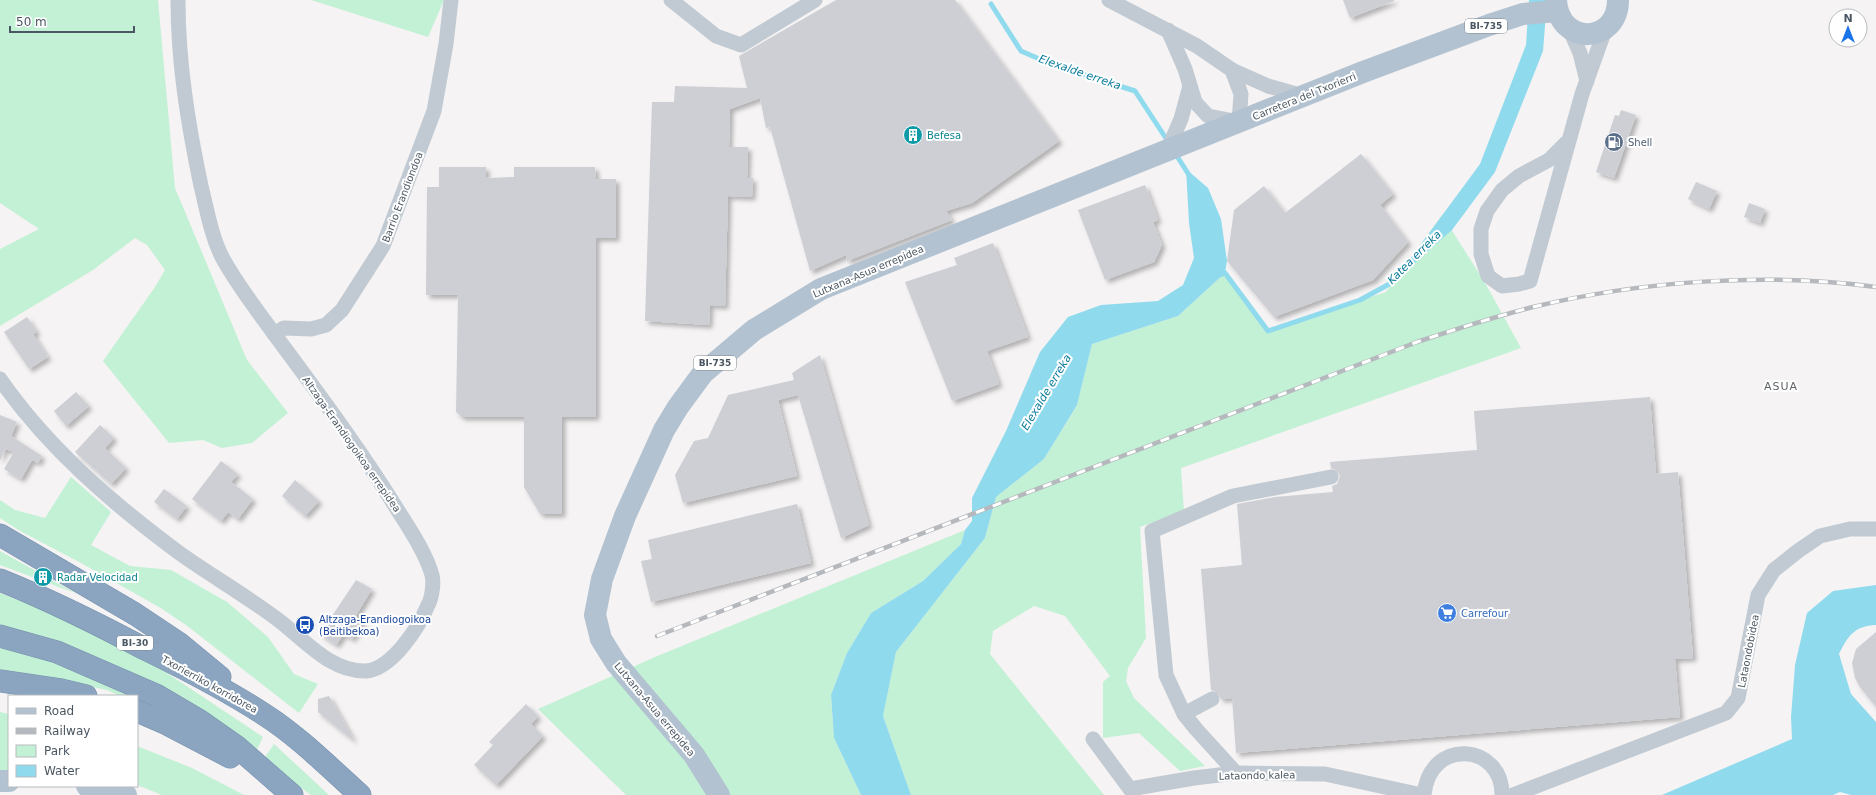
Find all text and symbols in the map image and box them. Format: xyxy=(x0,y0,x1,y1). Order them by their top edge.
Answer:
scale bar xyxy=(10,8,134,34)
north arrow xyxy=(1828,8,1868,48)
text: N xyxy=(1843,12,1853,25)
text: 50 m xyxy=(16,15,47,29)
road number: BI-735 xyxy=(1465,19,1507,33)
water label: Elexalde erreka xyxy=(1037,52,1123,93)
street label: Carretera del Txorierri xyxy=(1251,71,1358,122)
building icon: Befesa xyxy=(902,124,924,146)
place label: Befesa xyxy=(927,130,961,141)
fuel station icon: Shell xyxy=(1603,131,1625,153)
place label: Shell xyxy=(1628,137,1652,148)
street label: Barrio Erandiondoa xyxy=(380,150,425,244)
water label: Katea erreka xyxy=(1385,228,1444,287)
street label: Lutxana-Asua errepidea xyxy=(811,243,925,300)
water label: Elexalde erreka xyxy=(1019,352,1074,432)
road number: BI-735 xyxy=(694,356,736,370)
street label: Altzaga-Erandiogoikoa errepidea xyxy=(300,374,403,514)
district label: ASUA xyxy=(1764,380,1798,393)
building icon: Radar Velocidad xyxy=(32,566,54,588)
place label: Radar Velocidad xyxy=(57,572,138,583)
supermarket icon: Carrefour xyxy=(1436,602,1458,624)
place label: Carrefour xyxy=(1461,608,1509,619)
bus stop icon: Altzaga-Erandiogoikoa (Beitibekoa) xyxy=(294,614,316,636)
place label: Altzaga-Erandiogoikoa (Beitibekoa) xyxy=(319,614,431,637)
street label: Lataondobidea xyxy=(1736,614,1761,689)
road number: BI-30 xyxy=(117,636,153,650)
street label: Txorierriko korridorea xyxy=(159,653,259,715)
street label: Lutxana-Asua errepidea xyxy=(612,660,697,758)
legend xyxy=(8,695,138,787)
text: Road xyxy=(44,704,74,718)
text: Railway xyxy=(44,724,90,738)
text: Park xyxy=(44,744,70,758)
text: Water xyxy=(44,764,80,778)
street label: Lataondo kalea xyxy=(1219,769,1295,782)

